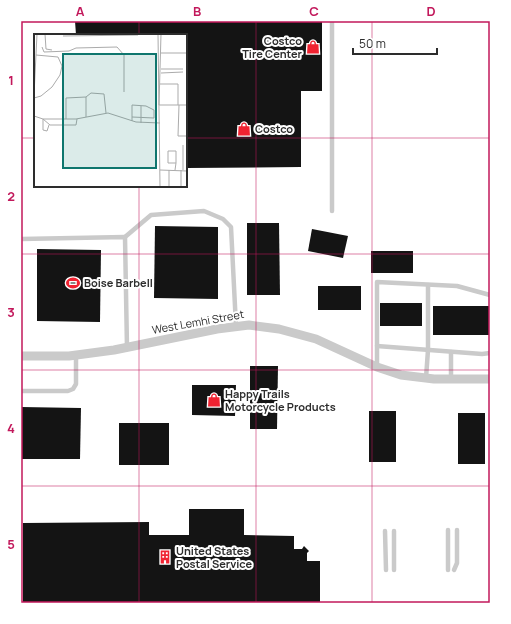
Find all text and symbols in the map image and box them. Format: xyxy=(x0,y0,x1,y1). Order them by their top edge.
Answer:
text: A xyxy=(76,2,85,20)
text: B xyxy=(193,2,201,20)
text: C xyxy=(309,2,319,20)
text: D xyxy=(426,2,436,20)
scale bar xyxy=(353,30,437,56)
place label: Costco Tire Center xyxy=(242,33,303,61)
inset map xyxy=(34,34,187,187)
text: 50 m xyxy=(359,35,386,52)
shop icon: Costco Tire Center xyxy=(305,39,321,55)
text: 1 xyxy=(8,71,14,89)
shop icon: Costco xyxy=(236,121,252,137)
place label: Costco xyxy=(255,121,293,136)
text: 2 xyxy=(7,187,15,205)
sports icon: Boise Barbell xyxy=(65,275,81,291)
place label: Boise Barbell xyxy=(84,275,153,290)
text: 3 xyxy=(7,303,15,321)
street label: West Lemhi Street xyxy=(151,306,245,337)
place label: Happy Trails Motorcycle Products xyxy=(225,386,336,414)
shop icon: Happy Trails Motorcycle Products xyxy=(206,392,222,408)
text: 4 xyxy=(7,419,15,437)
text: 5 xyxy=(7,535,15,553)
place label: United States Postal Service xyxy=(176,543,253,571)
building icon: United States Postal Service xyxy=(157,549,173,565)

